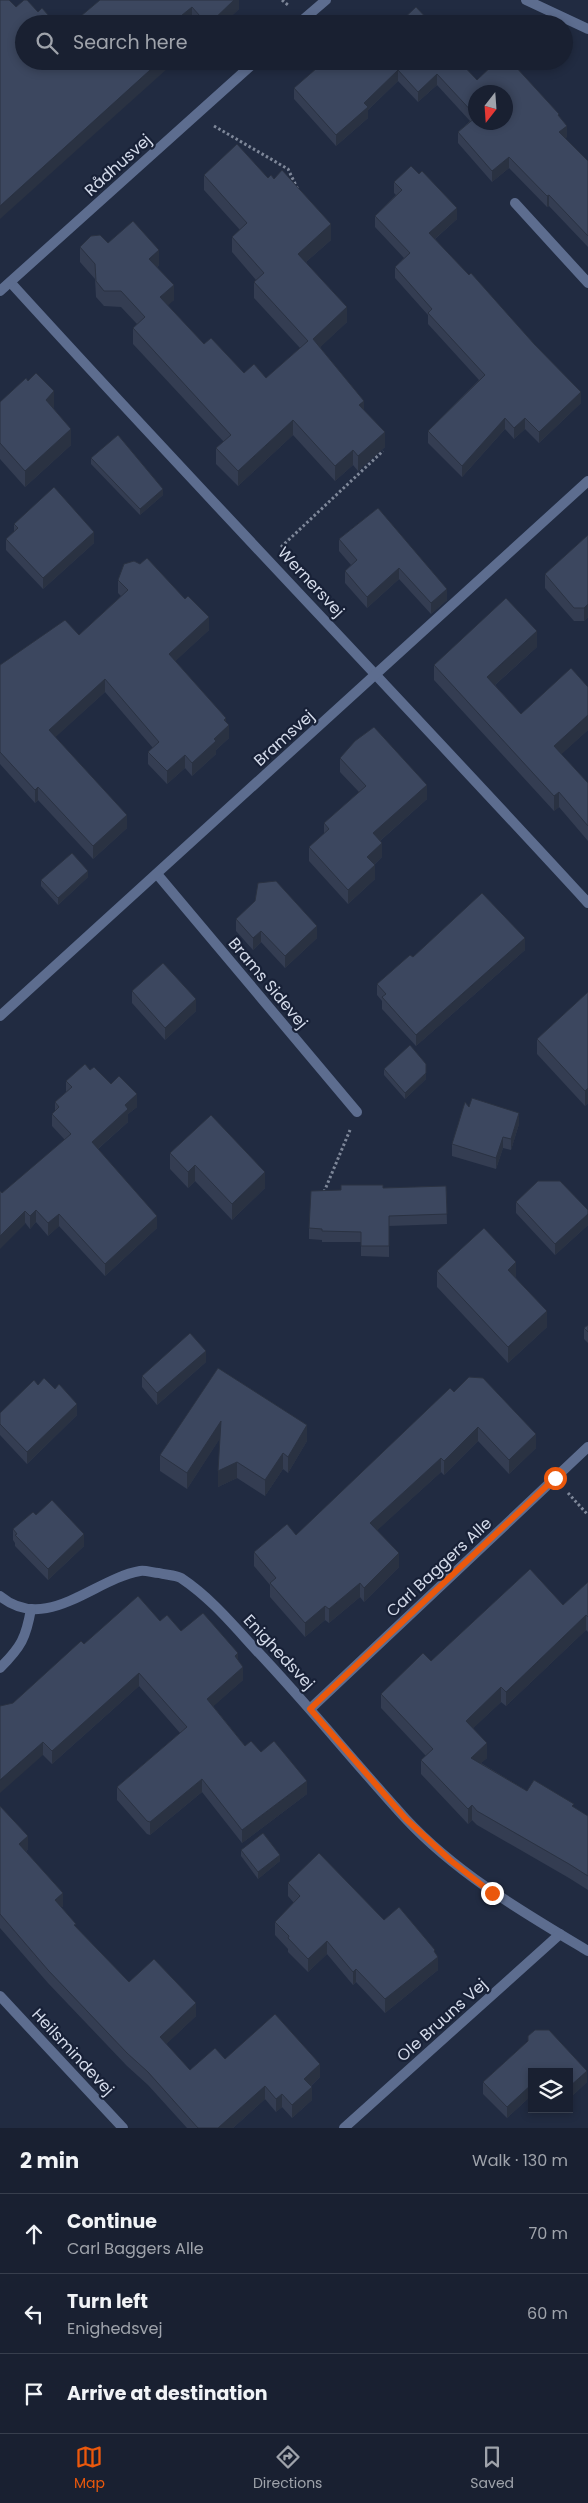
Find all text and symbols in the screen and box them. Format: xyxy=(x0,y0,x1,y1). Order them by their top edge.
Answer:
search box xyxy=(15,15,573,70)
icon: search xyxy=(33,29,61,57)
text: Search here xyxy=(73,29,187,56)
north arrow xyxy=(468,85,513,130)
street label: Rådhusvej xyxy=(79,129,157,201)
street label: Wernersvej xyxy=(272,542,350,622)
street label: Bramsvej xyxy=(249,705,319,771)
street label: Brams Sidevej xyxy=(223,932,313,1034)
route start xyxy=(544,1467,567,1490)
street label: Carl Baggers Alle xyxy=(381,1512,497,1622)
street label: Enighedsvej xyxy=(238,1609,320,1695)
route end xyxy=(481,1882,504,1905)
street label: Ole Bruuns Vej xyxy=(392,1973,492,2067)
street label: Heilsmindevej xyxy=(27,2003,119,2101)
map controls xyxy=(528,2068,573,2113)
button: layers xyxy=(528,2068,573,2113)
text: 2 min xyxy=(20,2146,79,2175)
text: Walk · 130 m xyxy=(472,2149,568,2172)
text: Continue xyxy=(67,2208,157,2235)
icon: ahead xyxy=(20,2220,48,2248)
text: 70 m xyxy=(528,2222,568,2245)
text: Carl Baggers Alle xyxy=(67,2237,204,2260)
text: Turn left xyxy=(67,2288,148,2315)
icon: left xyxy=(20,2300,48,2328)
text: 60 m xyxy=(527,2302,568,2325)
text: Enighedsvej xyxy=(67,2317,162,2340)
icon: arrive xyxy=(20,2380,48,2408)
text: Arrive at destination xyxy=(67,2380,268,2407)
tab: Map xyxy=(74,2443,105,2494)
tab: Directions xyxy=(253,2443,322,2494)
tab: Saved xyxy=(470,2443,514,2494)

